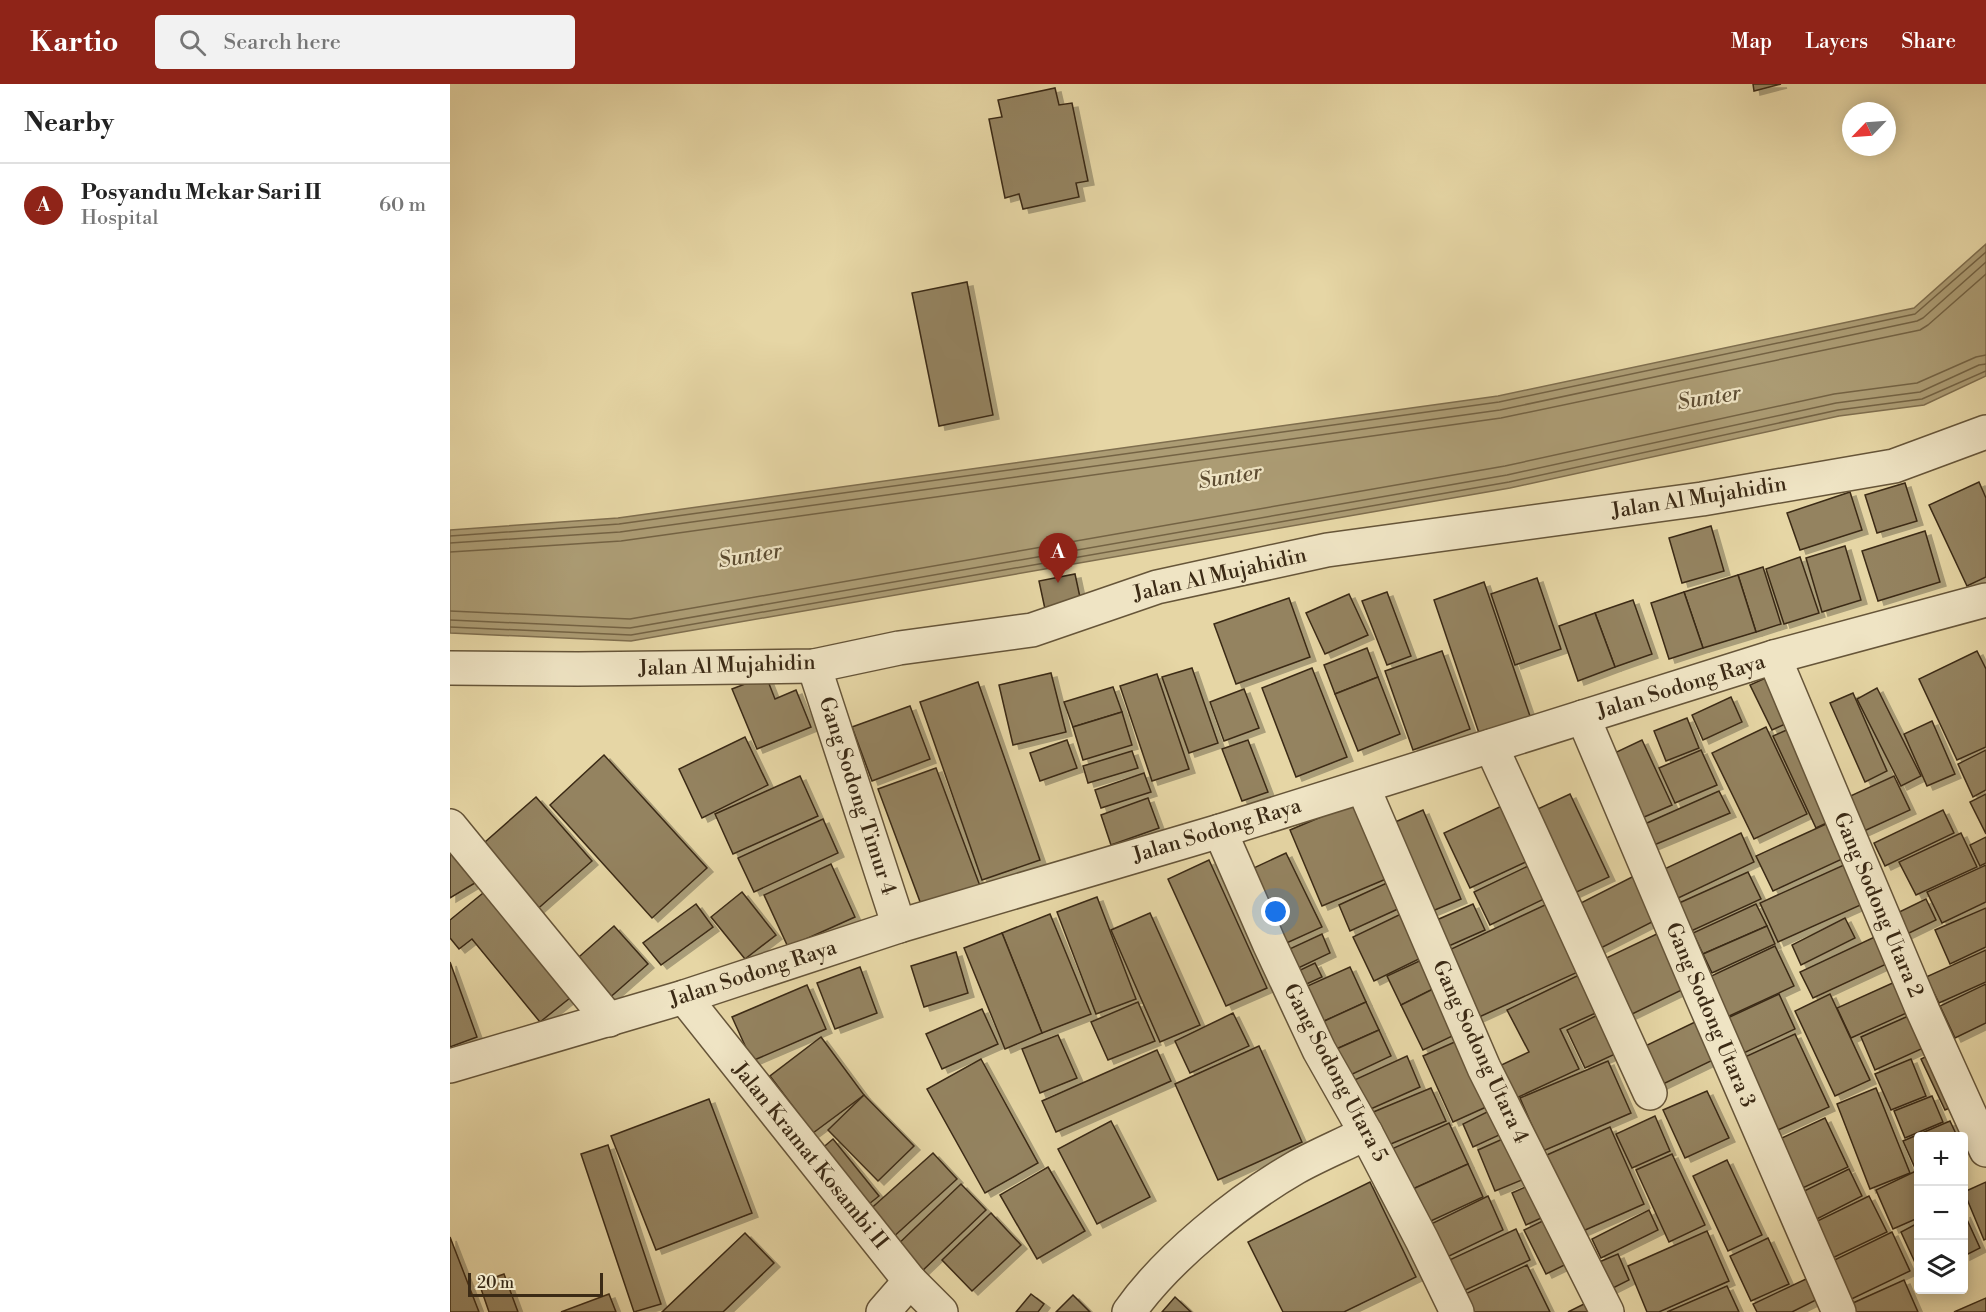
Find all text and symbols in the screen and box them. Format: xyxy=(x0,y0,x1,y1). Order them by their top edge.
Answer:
search box xyxy=(155,15,575,69)
text: Kartio xyxy=(30,25,119,60)
icon: search xyxy=(176,26,209,59)
text: Search here xyxy=(224,29,341,56)
text: Map xyxy=(1731,29,1772,55)
text: Layers xyxy=(1805,29,1868,55)
text: Share xyxy=(1901,29,1956,55)
north arrow xyxy=(1842,102,1896,156)
text: Nearby xyxy=(24,107,114,139)
text: Posyandu Mekar Sari II xyxy=(81,179,321,206)
text: A xyxy=(36,193,51,218)
text: 60 m xyxy=(379,193,426,218)
text: Hospital xyxy=(81,206,158,231)
water label: Sunter xyxy=(1675,380,1744,416)
water label: Sunter xyxy=(1196,459,1265,495)
street label: Jalan Al Mujahidin xyxy=(1609,471,1789,525)
pin: A xyxy=(1038,534,1078,583)
water label: Sunter xyxy=(716,538,785,574)
street label: Jalan Al Mujahidin xyxy=(1130,542,1310,608)
street label: Jalan Sodong Raya xyxy=(1593,649,1769,725)
street label: Jalan Al Mujahidin xyxy=(637,650,816,682)
street label: Gang Sodong Timur 4 xyxy=(813,694,901,898)
street label: Jalan Sodong Raya xyxy=(1129,793,1305,869)
street label: Gang Sodong Utara 2 xyxy=(1827,809,1929,1001)
your location xyxy=(1261,897,1290,926)
street label: Gang Sodong Utara 3 xyxy=(1659,919,1761,1111)
street label: Jalan Sodong Raya xyxy=(665,935,840,1014)
street label: Gang Sodong Utara 4 xyxy=(1426,956,1534,1148)
street label: Gang Sodong Utara 5 xyxy=(1277,979,1393,1167)
street label: Jalan Kramat Kosambi II xyxy=(726,1056,894,1255)
map controls xyxy=(1914,1132,1968,1294)
button: + xyxy=(1914,1132,1968,1186)
button: − xyxy=(1914,1186,1968,1240)
button: layers xyxy=(1914,1240,1968,1294)
scale bar xyxy=(468,1270,603,1298)
text: 20 m xyxy=(477,1273,514,1293)

